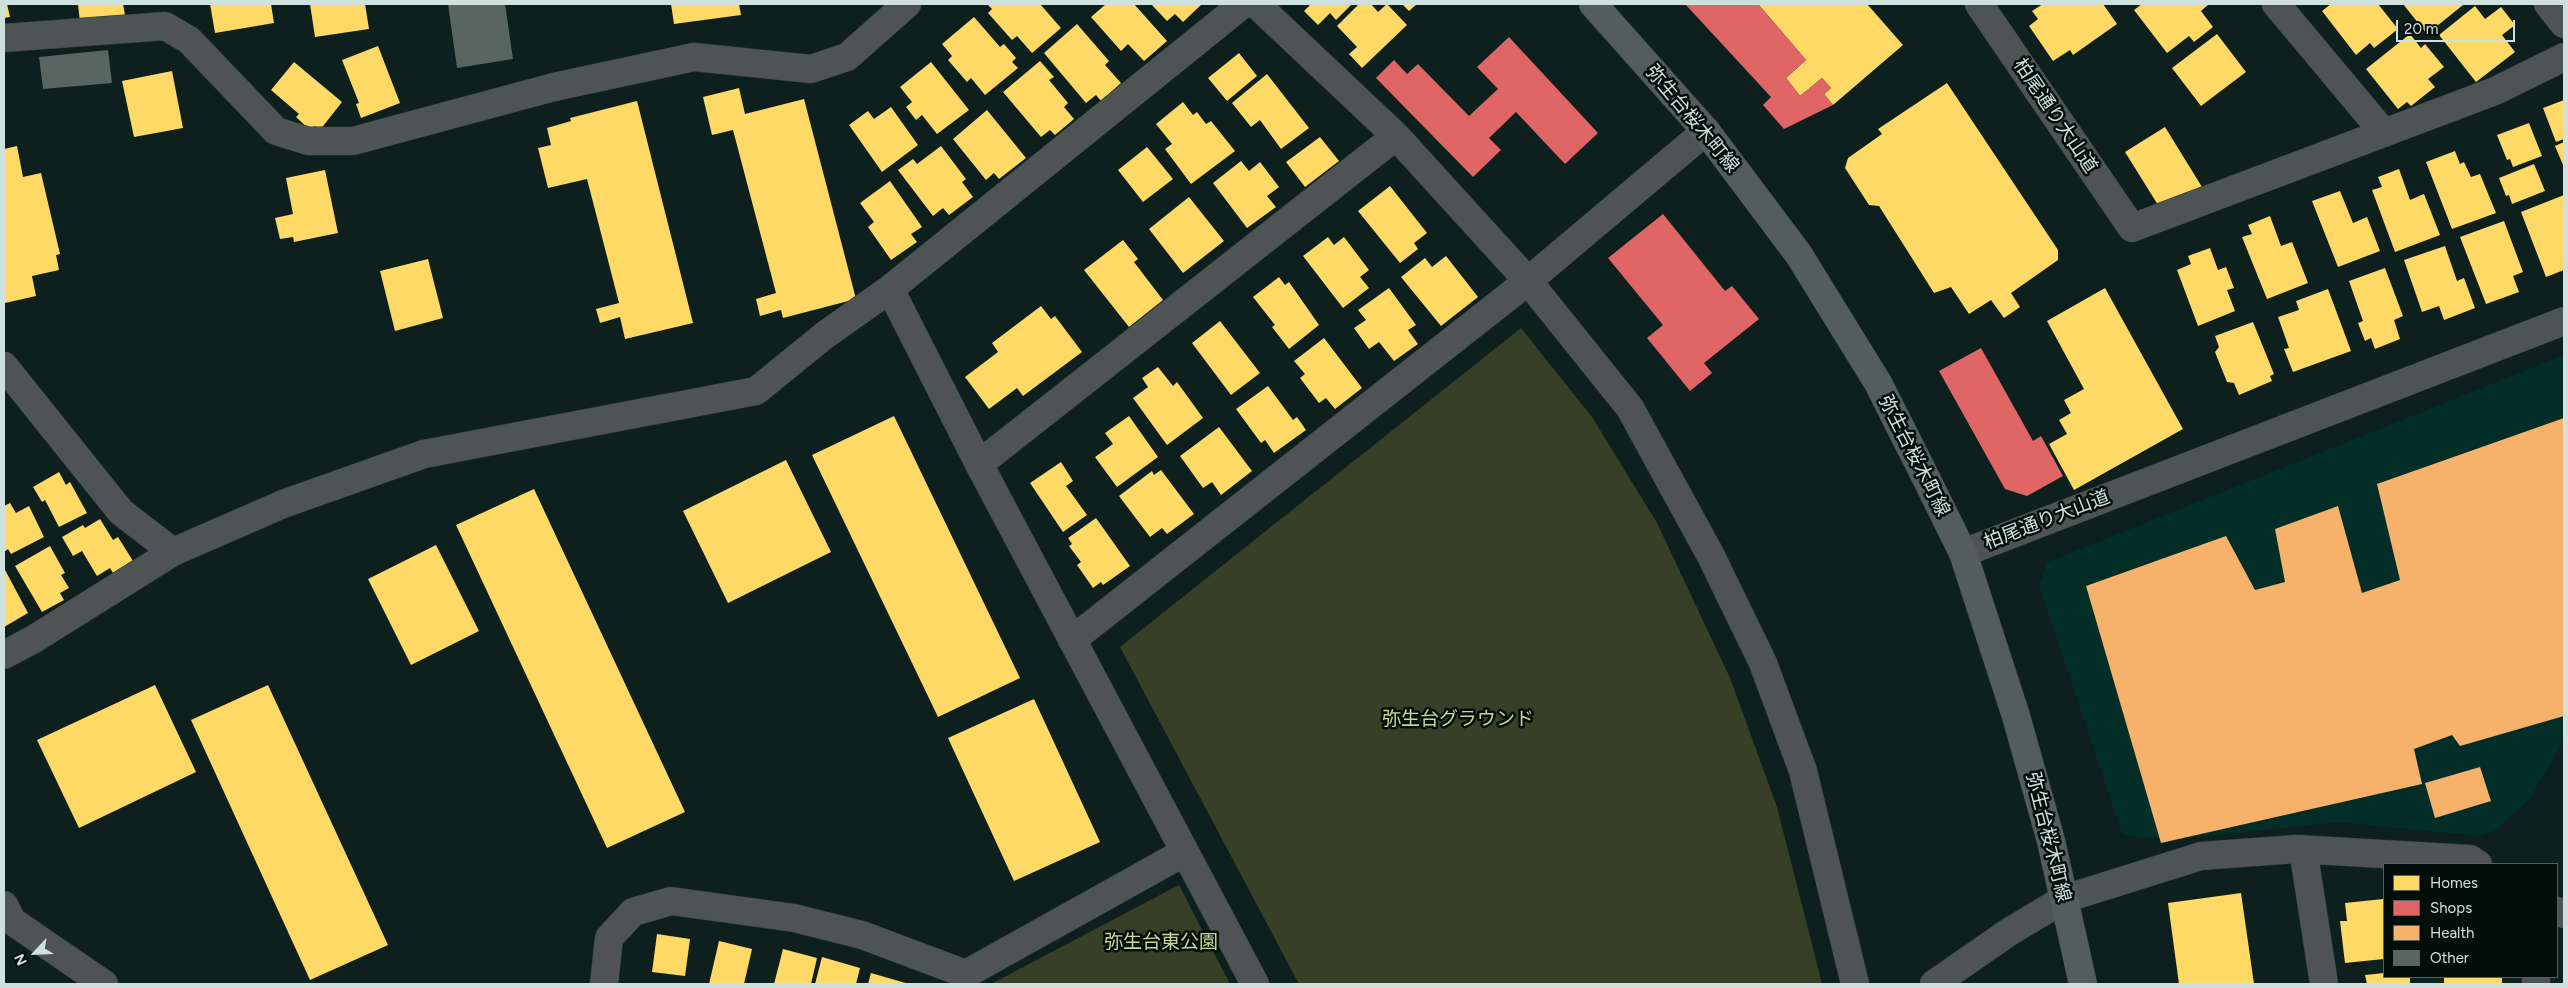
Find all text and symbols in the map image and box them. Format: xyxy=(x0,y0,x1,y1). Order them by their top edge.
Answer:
scale bar xyxy=(2398,10,2517,42)
text: 20 m xyxy=(2404,20,2438,38)
street label: 柏尾通り大山道 xyxy=(2008,54,2102,178)
street label: 弥生台桜木町線 xyxy=(1641,61,1743,177)
street label: 弥生台桜木町線 xyxy=(1874,392,1954,520)
street label: 柏尾通り大山道 xyxy=(1981,486,2113,554)
park label: 弥生台グラウンド xyxy=(1382,708,1534,730)
street label: 弥生台桜木町線 xyxy=(2021,770,2075,904)
legend xyxy=(2383,863,2558,978)
text: Homes xyxy=(2430,874,2478,892)
text: Shops xyxy=(2430,899,2472,917)
text: Health xyxy=(2430,924,2474,942)
north arrow xyxy=(10,928,60,978)
park label: 弥生台東公園 xyxy=(1104,931,1218,953)
text: Other xyxy=(2430,949,2469,967)
text: N xyxy=(11,951,31,968)

